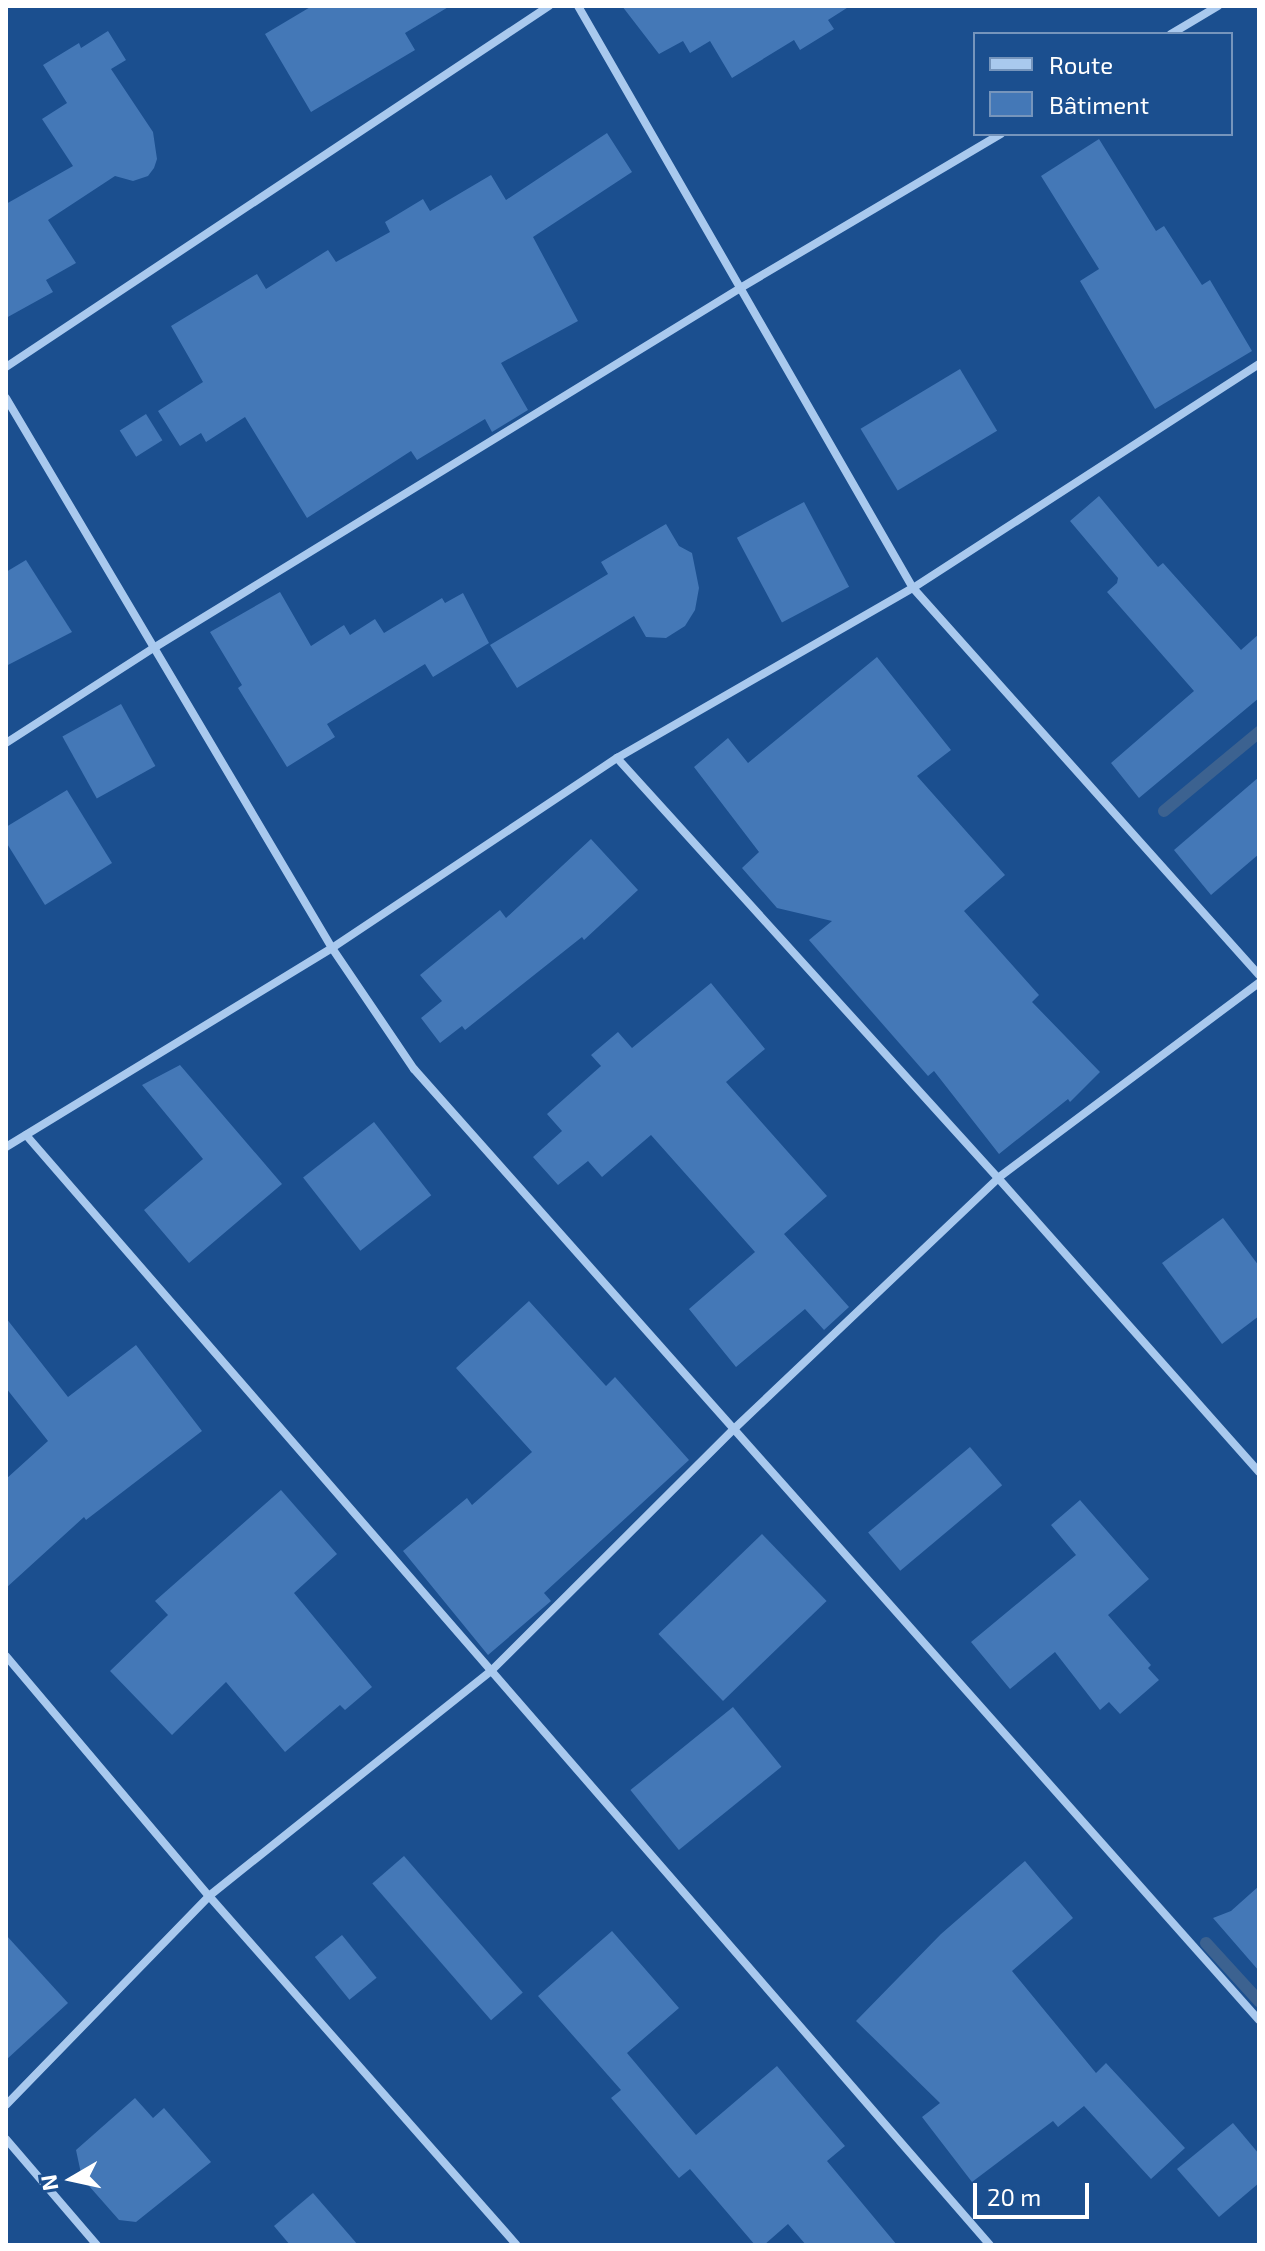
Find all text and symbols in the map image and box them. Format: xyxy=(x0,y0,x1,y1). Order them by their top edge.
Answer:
legend xyxy=(973,32,1233,136)
text: Route xyxy=(1049,50,1113,79)
text: Bâtiment xyxy=(1049,90,1149,119)
north arrow xyxy=(32,2139,112,2219)
scale bar xyxy=(977,2167,1093,2217)
text: N xyxy=(34,2173,62,2193)
text: 20 m xyxy=(987,2182,1041,2211)

